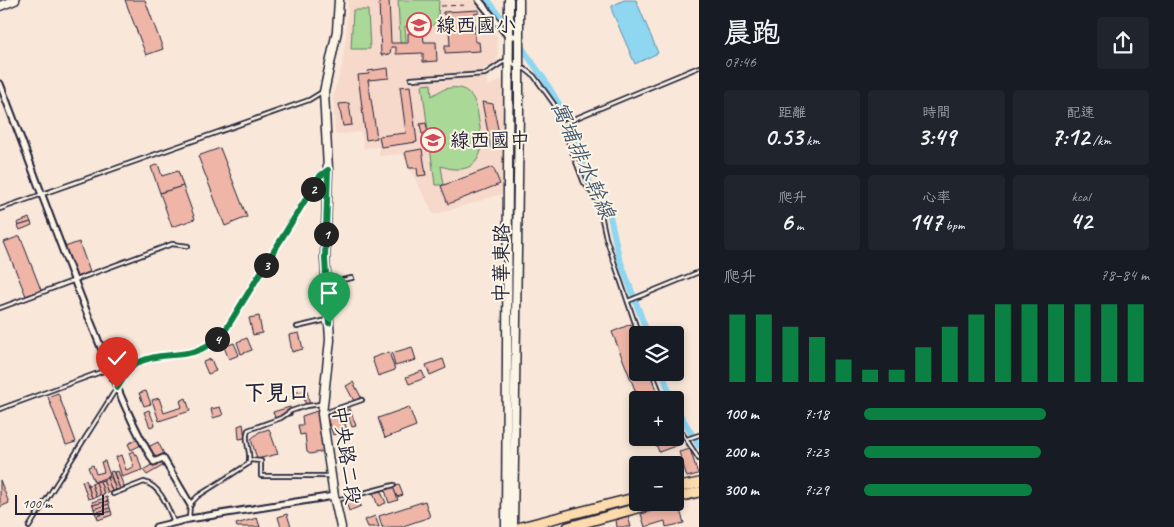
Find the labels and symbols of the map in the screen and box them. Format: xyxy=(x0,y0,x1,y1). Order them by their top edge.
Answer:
school or university icon: 線西國小 xyxy=(406,12,432,38)
place label: 線西國小 xyxy=(436,13,516,38)
water label: 寓埔排水幹線 xyxy=(545,97,621,224)
school or university icon: 線西國中 xyxy=(420,127,446,153)
place label: 線西國中 xyxy=(450,128,530,153)
pin: 2 xyxy=(300,176,326,202)
pin: 1 xyxy=(314,222,338,246)
street label: 中華東路 xyxy=(488,222,515,303)
pin: 3 xyxy=(254,252,278,278)
pin xyxy=(308,272,350,323)
pin: 4 xyxy=(204,326,230,352)
pin xyxy=(96,337,138,388)
district label: 下見口 xyxy=(244,379,310,407)
street label: 中央路二段 xyxy=(327,404,366,506)
scale bar xyxy=(15,492,104,515)

